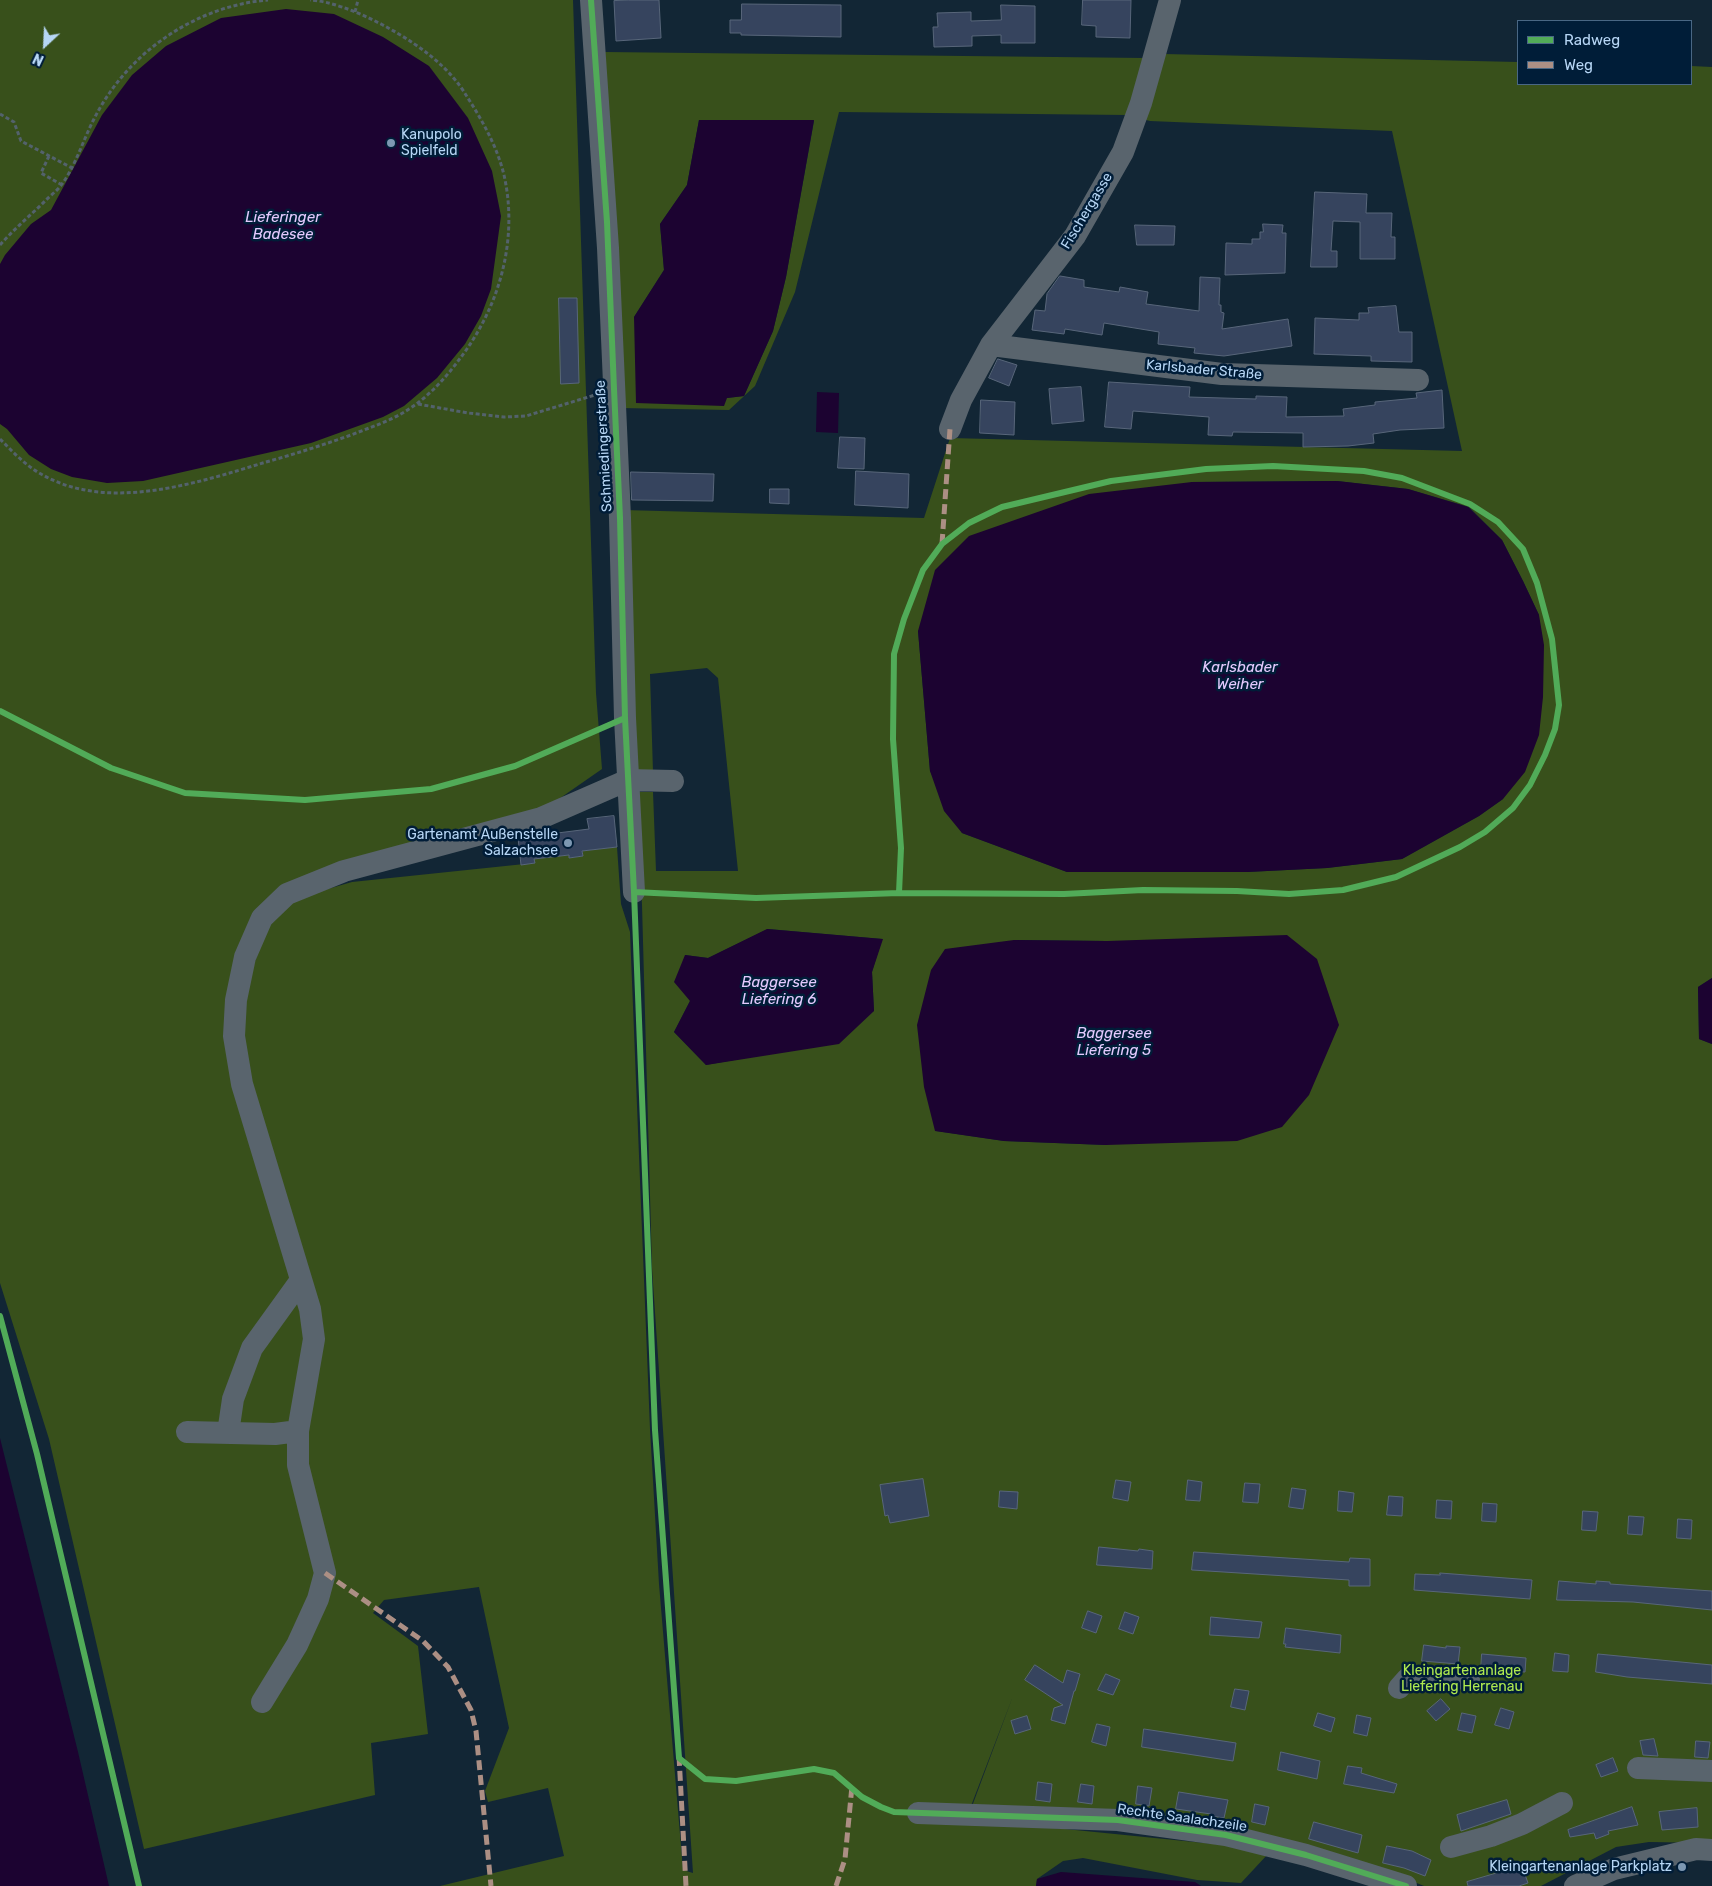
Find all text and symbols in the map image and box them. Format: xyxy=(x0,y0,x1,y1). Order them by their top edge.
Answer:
north arrow xyxy=(20,20,70,70)
legend xyxy=(1517,20,1692,85)
text: Radweg xyxy=(1564,31,1620,49)
text: N xyxy=(30,49,47,69)
text: Weg xyxy=(1564,56,1593,74)
place label: Kanupolo Spielfeld xyxy=(401,127,462,160)
marker: Kanupolo Spielfeld xyxy=(385,137,397,149)
street label: Fischergasse xyxy=(1058,170,1116,252)
water label: Lieferinger Badesee xyxy=(245,209,321,244)
street label: Karlsbader Straße xyxy=(1145,357,1263,383)
street label: Schmiedingerstraße xyxy=(592,380,616,512)
water label: Karlsbader Weiher xyxy=(1202,659,1278,694)
place label: Gartenamt Außenstelle Salzachsee xyxy=(407,827,558,860)
marker: Gartenamt Außenstelle Salzachsee xyxy=(562,837,574,849)
water label: Baggersee Liefering 6 xyxy=(741,974,817,1009)
water label: Baggersee Liefering 5 xyxy=(1076,1025,1152,1060)
park label: Kleingartenanlage Liefering Herrenau xyxy=(1401,1663,1523,1695)
street label: Rechte Saalachzeile xyxy=(1116,1801,1248,1835)
place label: Kleingartenanlage Parkplatz xyxy=(1489,1859,1672,1875)
marker: Kleingartenanlage Parkplatz xyxy=(1676,1861,1688,1873)

